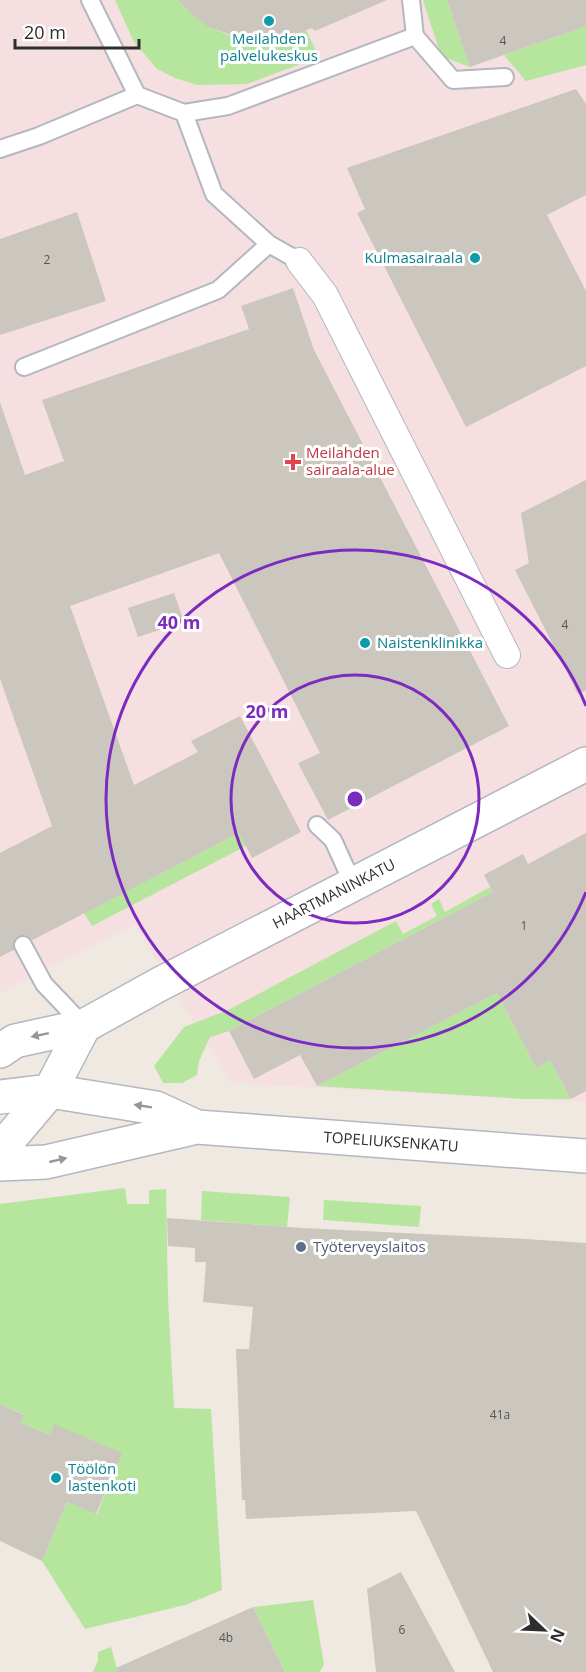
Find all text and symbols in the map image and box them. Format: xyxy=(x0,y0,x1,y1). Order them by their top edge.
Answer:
scale bar xyxy=(15,12,140,50)
marker: Meilahden palvelukeskus xyxy=(262,14,276,28)
text: 20 m xyxy=(24,20,66,44)
place label: Meilahden palvelukeskus xyxy=(220,28,318,65)
house number: 4 xyxy=(500,32,507,49)
place label: Kulmasairaala xyxy=(364,247,463,267)
house number: 2 xyxy=(44,251,51,268)
marker: Kulmasairaala xyxy=(468,251,482,265)
place label: Meilahden sairaala-alue xyxy=(306,442,395,479)
marker: Meilahden sairaala-alue xyxy=(284,453,302,471)
text: 40 m xyxy=(158,610,200,634)
house number: 4 xyxy=(562,616,569,633)
place label: Naistenklinikka xyxy=(377,632,483,652)
marker: Naistenklinikka xyxy=(358,636,372,650)
text: 20 m xyxy=(246,699,288,723)
centre of rings xyxy=(345,789,365,809)
street label: HAARTMANINKATU xyxy=(269,854,398,933)
house number: 1 xyxy=(521,917,527,934)
one-way arrow xyxy=(31,1031,50,1041)
one-way arrow xyxy=(133,1101,152,1110)
street label: TOPELIUKSENKATU xyxy=(323,1126,459,1156)
one-way arrow xyxy=(49,1154,67,1164)
place label: Työterveyslaitos xyxy=(313,1236,426,1256)
marker: Työterveyslaitos xyxy=(294,1240,308,1254)
house number: 41a xyxy=(490,1406,510,1423)
place label: Töölön lastenkoti xyxy=(68,1458,136,1495)
marker: Töölön lastenkoti xyxy=(49,1471,63,1485)
north arrow xyxy=(514,1600,574,1660)
house number: 6 xyxy=(399,1621,406,1638)
text: N xyxy=(545,1626,570,1646)
house number: 4b xyxy=(219,1629,233,1646)

